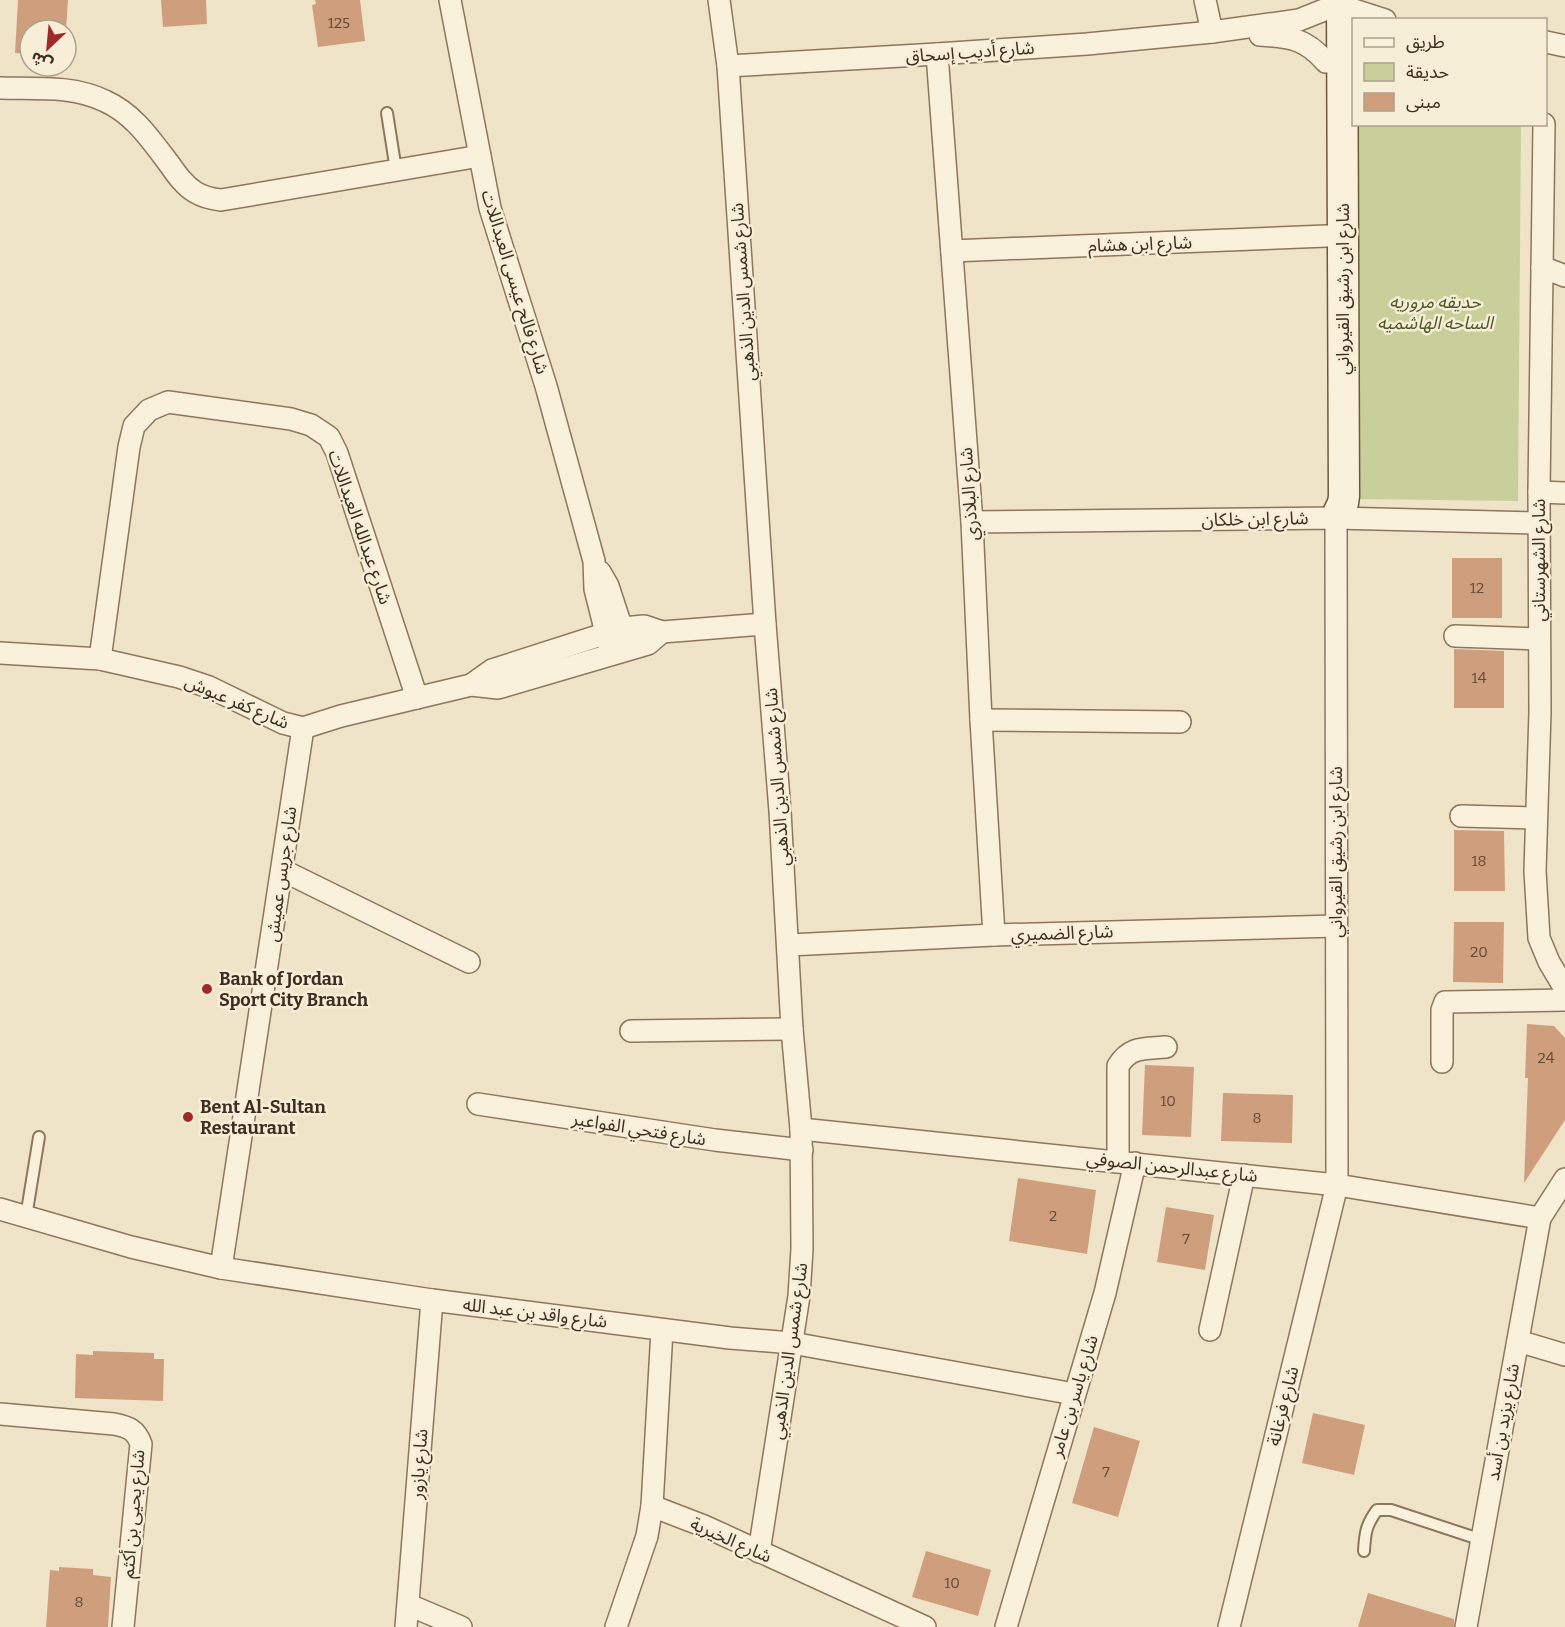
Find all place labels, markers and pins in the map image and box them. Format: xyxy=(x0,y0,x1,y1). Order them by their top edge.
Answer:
place label: Bank of Jordan Sport City Branch xyxy=(219,968,369,1011)
marker: Bank of Jordan Sport City Branch xyxy=(200,982,214,996)
place label: Bent Al-Sultan Restaurant xyxy=(200,1096,326,1139)
marker: Bent Al-Sultan Restaurant xyxy=(181,1110,195,1124)

